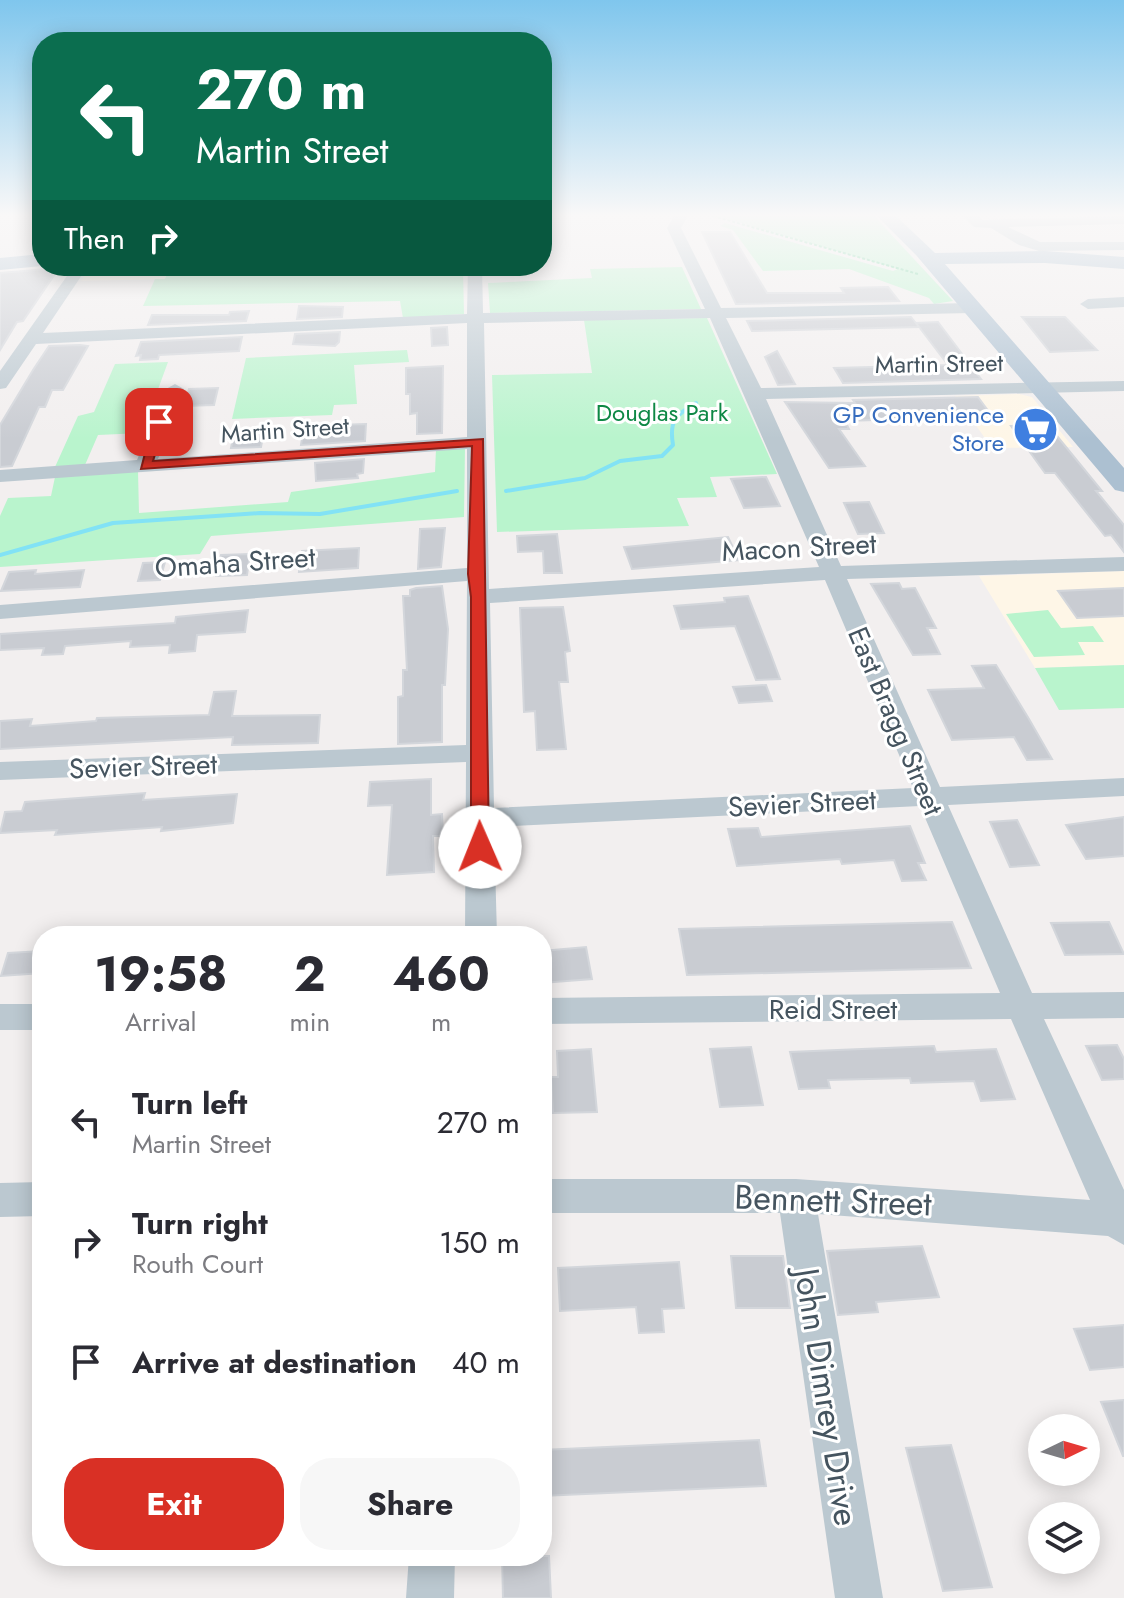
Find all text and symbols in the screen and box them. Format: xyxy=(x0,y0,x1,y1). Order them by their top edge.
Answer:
text: 270 m xyxy=(196,49,366,130)
icon: left xyxy=(64,64,168,168)
text: Martin Street xyxy=(196,124,388,176)
icon: right xyxy=(141,216,185,260)
text: Then xyxy=(64,217,125,260)
street label: Martin Street xyxy=(875,345,1004,382)
pin xyxy=(125,388,193,456)
park label: Douglas Park xyxy=(596,395,729,430)
place label: GP Convenience Store xyxy=(833,397,1004,460)
icon: arrive xyxy=(137,400,181,444)
supermarket icon: GP Convenience Store xyxy=(1011,405,1059,453)
street label: Martin Street xyxy=(220,408,350,451)
street label: Macon Street xyxy=(721,523,878,572)
street label: Omaha Street xyxy=(153,536,317,589)
street label: East Bragg Street xyxy=(837,621,954,822)
street label: Sevier Street xyxy=(68,743,218,790)
street label: Sevier Street xyxy=(727,779,877,828)
position arrow xyxy=(438,805,522,889)
text: 19:58 xyxy=(94,940,227,1009)
text: 2 xyxy=(294,940,326,1009)
text: 460 xyxy=(392,940,490,1009)
street label: Reid Street xyxy=(769,989,898,1030)
text: Arrival xyxy=(125,1003,197,1041)
text: min xyxy=(289,1003,330,1041)
text: m xyxy=(431,1003,451,1041)
text: Turn left xyxy=(132,1082,247,1125)
icon: left xyxy=(64,1100,108,1144)
text: 270 m xyxy=(437,1101,520,1144)
text: Martin Street xyxy=(132,1125,271,1163)
street label: Bennett Street xyxy=(734,1173,932,1228)
text: Turn right xyxy=(132,1202,268,1245)
icon: right xyxy=(64,1220,108,1264)
text: 150 m xyxy=(439,1221,520,1264)
text: Routh Court xyxy=(132,1245,263,1283)
street label: John Dimrey Drive xyxy=(781,1261,871,1529)
icon: arrive xyxy=(64,1340,108,1384)
text: Arrive at destination xyxy=(132,1341,417,1384)
text: 40 m xyxy=(452,1341,520,1384)
north arrow xyxy=(1028,1414,1100,1486)
map controls xyxy=(1028,1414,1100,1574)
button: Exit xyxy=(64,1458,284,1550)
button: Share xyxy=(300,1458,520,1550)
button: layers xyxy=(1028,1502,1100,1574)

